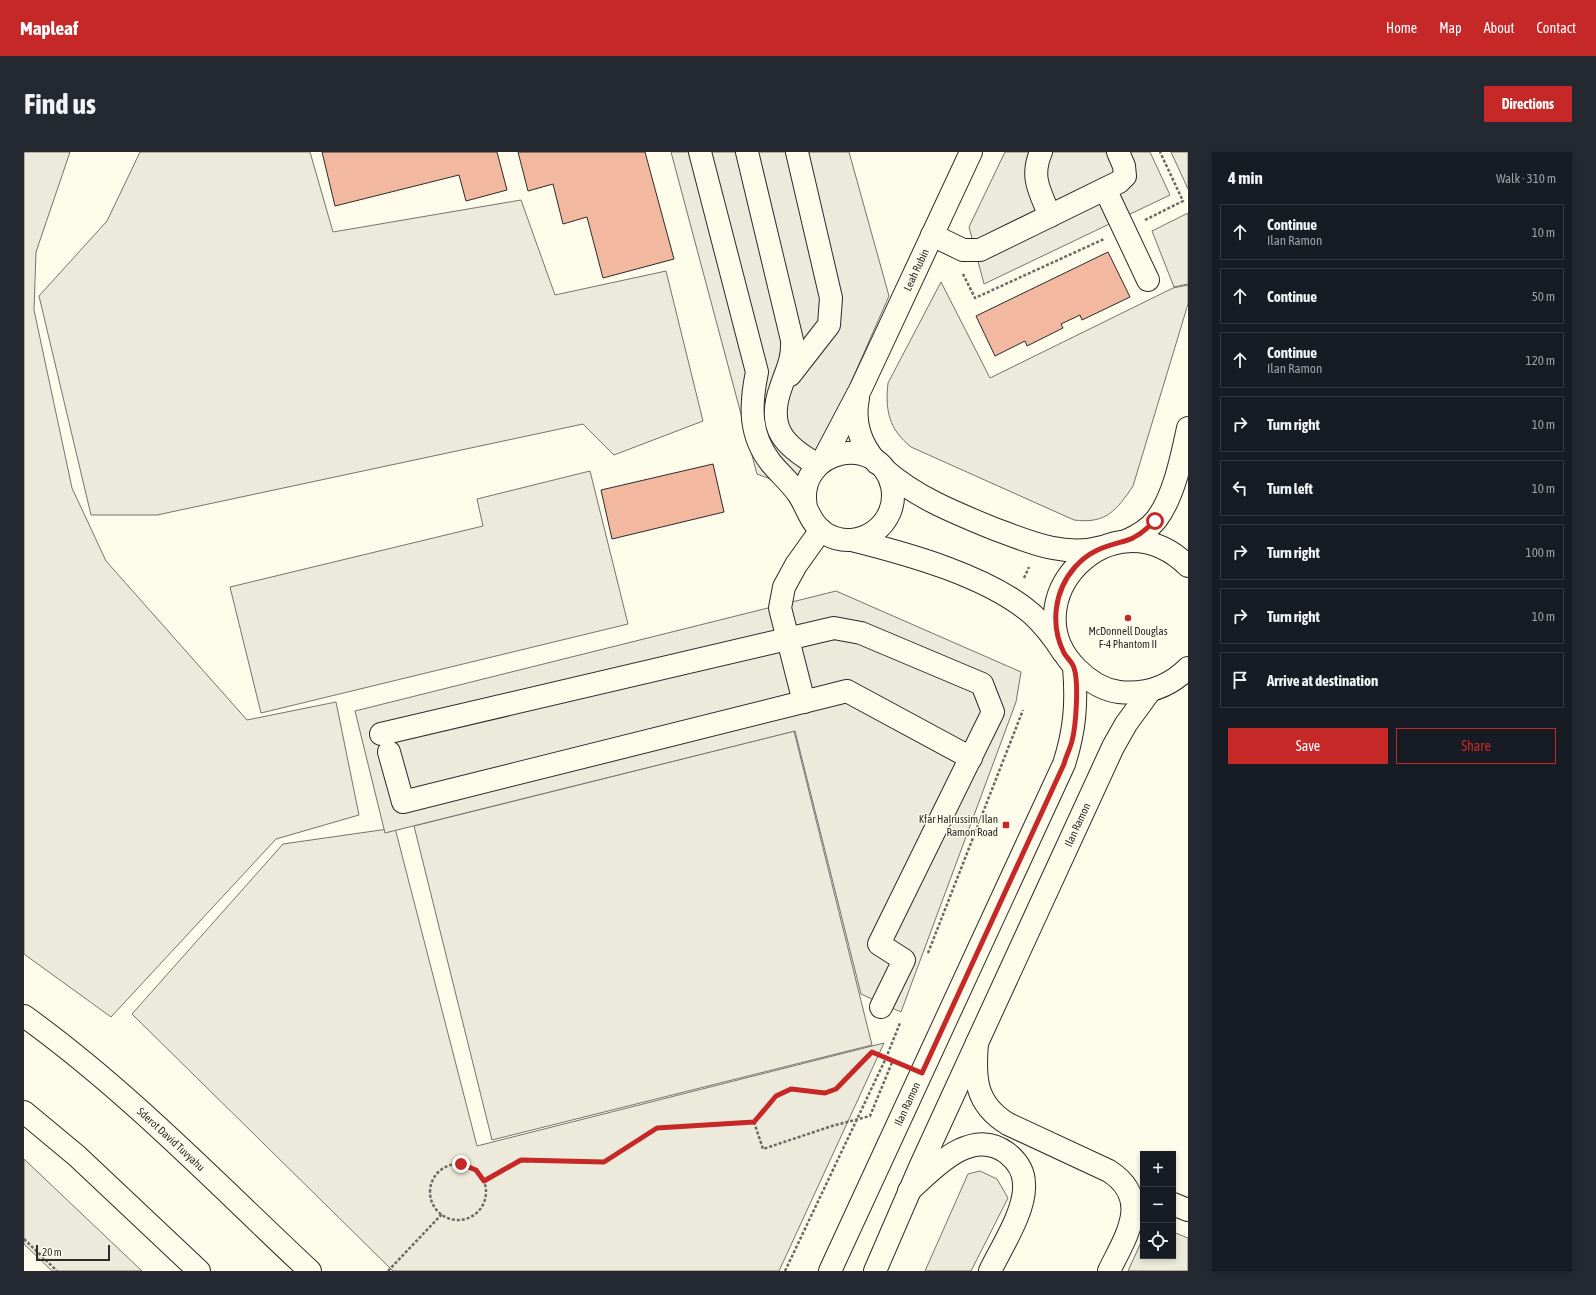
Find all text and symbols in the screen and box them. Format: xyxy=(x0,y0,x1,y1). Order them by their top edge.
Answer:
text: Mapleaf xyxy=(20,17,78,39)
text: Home xyxy=(1386,20,1417,36)
text: Map xyxy=(1439,20,1462,36)
text: About xyxy=(1484,20,1515,36)
text: Contact xyxy=(1537,20,1576,36)
button: Directions xyxy=(1484,86,1572,122)
text: Find us xyxy=(24,88,96,120)
text: 4 min xyxy=(1228,168,1263,188)
text: Walk · 310 m xyxy=(1496,171,1556,186)
text: Continue xyxy=(1267,216,1317,233)
icon: ahead xyxy=(1229,221,1251,243)
text: 10 m xyxy=(1532,225,1555,240)
text: Ilan Ramon xyxy=(1267,233,1322,248)
street label: Leah Rubin xyxy=(901,247,931,293)
icon: ahead xyxy=(1229,285,1251,307)
text: Continue xyxy=(1267,288,1317,305)
text: 50 m xyxy=(1532,289,1555,304)
text: Continue xyxy=(1267,344,1317,361)
icon: ahead xyxy=(1229,349,1251,371)
text: 120 m xyxy=(1526,353,1555,368)
text: Ilan Ramon xyxy=(1267,361,1322,376)
icon: right xyxy=(1229,413,1251,435)
text: Turn right xyxy=(1267,416,1320,433)
text: 10 m xyxy=(1532,417,1555,432)
icon: left xyxy=(1229,477,1251,499)
text: Turn left xyxy=(1267,480,1313,497)
text: 10 m xyxy=(1532,481,1555,496)
route start xyxy=(1146,512,1164,530)
icon: right xyxy=(1229,541,1251,563)
text: Turn right xyxy=(1267,544,1320,561)
text: 100 m xyxy=(1526,545,1555,560)
icon: right xyxy=(1229,605,1251,627)
text: Turn right xyxy=(1267,608,1320,625)
text: 10 m xyxy=(1532,609,1555,624)
marker: McDonnell Douglas F-4 Phantom II xyxy=(1123,613,1133,623)
place label: McDonnell Douglas F-4 Phantom II xyxy=(1088,625,1168,650)
icon: arrive xyxy=(1229,669,1251,691)
text: Arrive at destination xyxy=(1267,672,1378,689)
button: Save xyxy=(1228,728,1388,764)
button: Share xyxy=(1396,728,1556,764)
street label: Ilan Ramon xyxy=(1062,801,1093,848)
place label: Kfar HaIrussim/Ilan Ramon Road xyxy=(919,813,998,838)
marker: Kfar HaIrussim/Ilan Ramon Road xyxy=(1001,820,1011,830)
street label: Ilan Ramon xyxy=(892,1080,922,1128)
street label: Sderot David Tuvyahu xyxy=(135,1105,207,1173)
map controls xyxy=(1140,1151,1176,1259)
button: + xyxy=(1140,1151,1176,1187)
route end xyxy=(452,1155,470,1173)
button: − xyxy=(1140,1187,1176,1223)
button: locate xyxy=(1140,1223,1176,1259)
scale bar xyxy=(36,1243,110,1262)
text: 20 m xyxy=(42,1246,62,1258)

